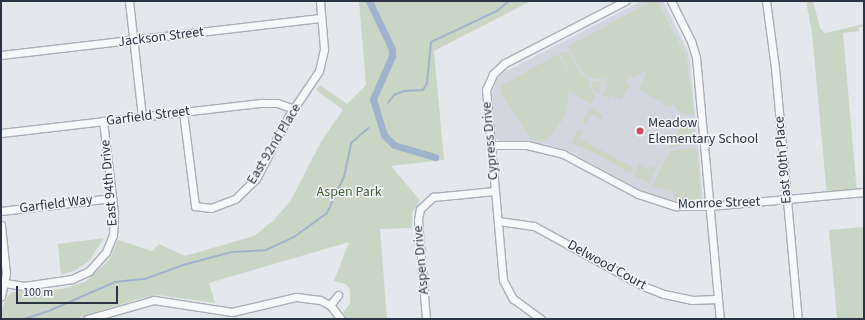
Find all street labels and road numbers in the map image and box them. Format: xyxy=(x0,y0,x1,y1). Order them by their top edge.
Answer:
street label: Jackson Street xyxy=(117,23,205,51)
street label: East 92nd Place xyxy=(243,101,305,187)
street label: Cypress Drive xyxy=(478,101,502,181)
street label: Garfield Street xyxy=(105,103,191,129)
street label: East 90th Place xyxy=(771,115,795,205)
street label: East 94th Drive xyxy=(97,139,121,227)
street label: Garfield Way xyxy=(18,191,94,217)
street label: Monroe Street xyxy=(677,193,761,213)
street label: Aspen Drive xyxy=(410,225,432,295)
street label: Delwood Court xyxy=(565,236,649,294)

